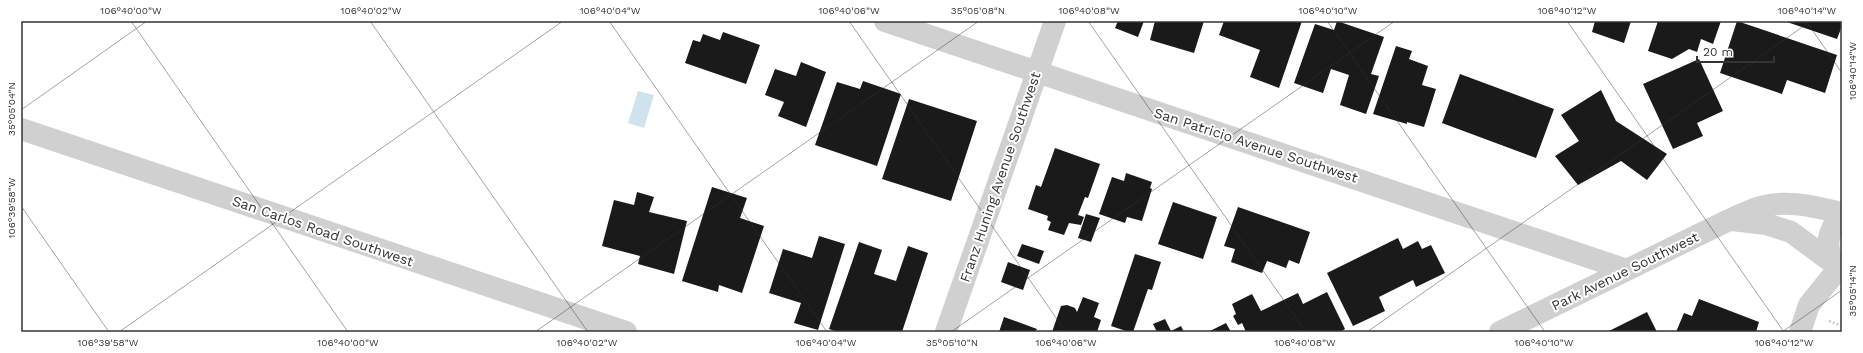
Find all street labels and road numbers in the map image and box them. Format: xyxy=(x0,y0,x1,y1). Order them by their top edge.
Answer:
street label: Franz Huning Avenue Southwest xyxy=(956,70,1044,284)
street label: San Patricio Avenue Southwest xyxy=(1152,104,1360,186)
street label: San Carlos Road Southwest xyxy=(230,192,416,270)
street label: Park Avenue Southwest xyxy=(1549,228,1701,314)

